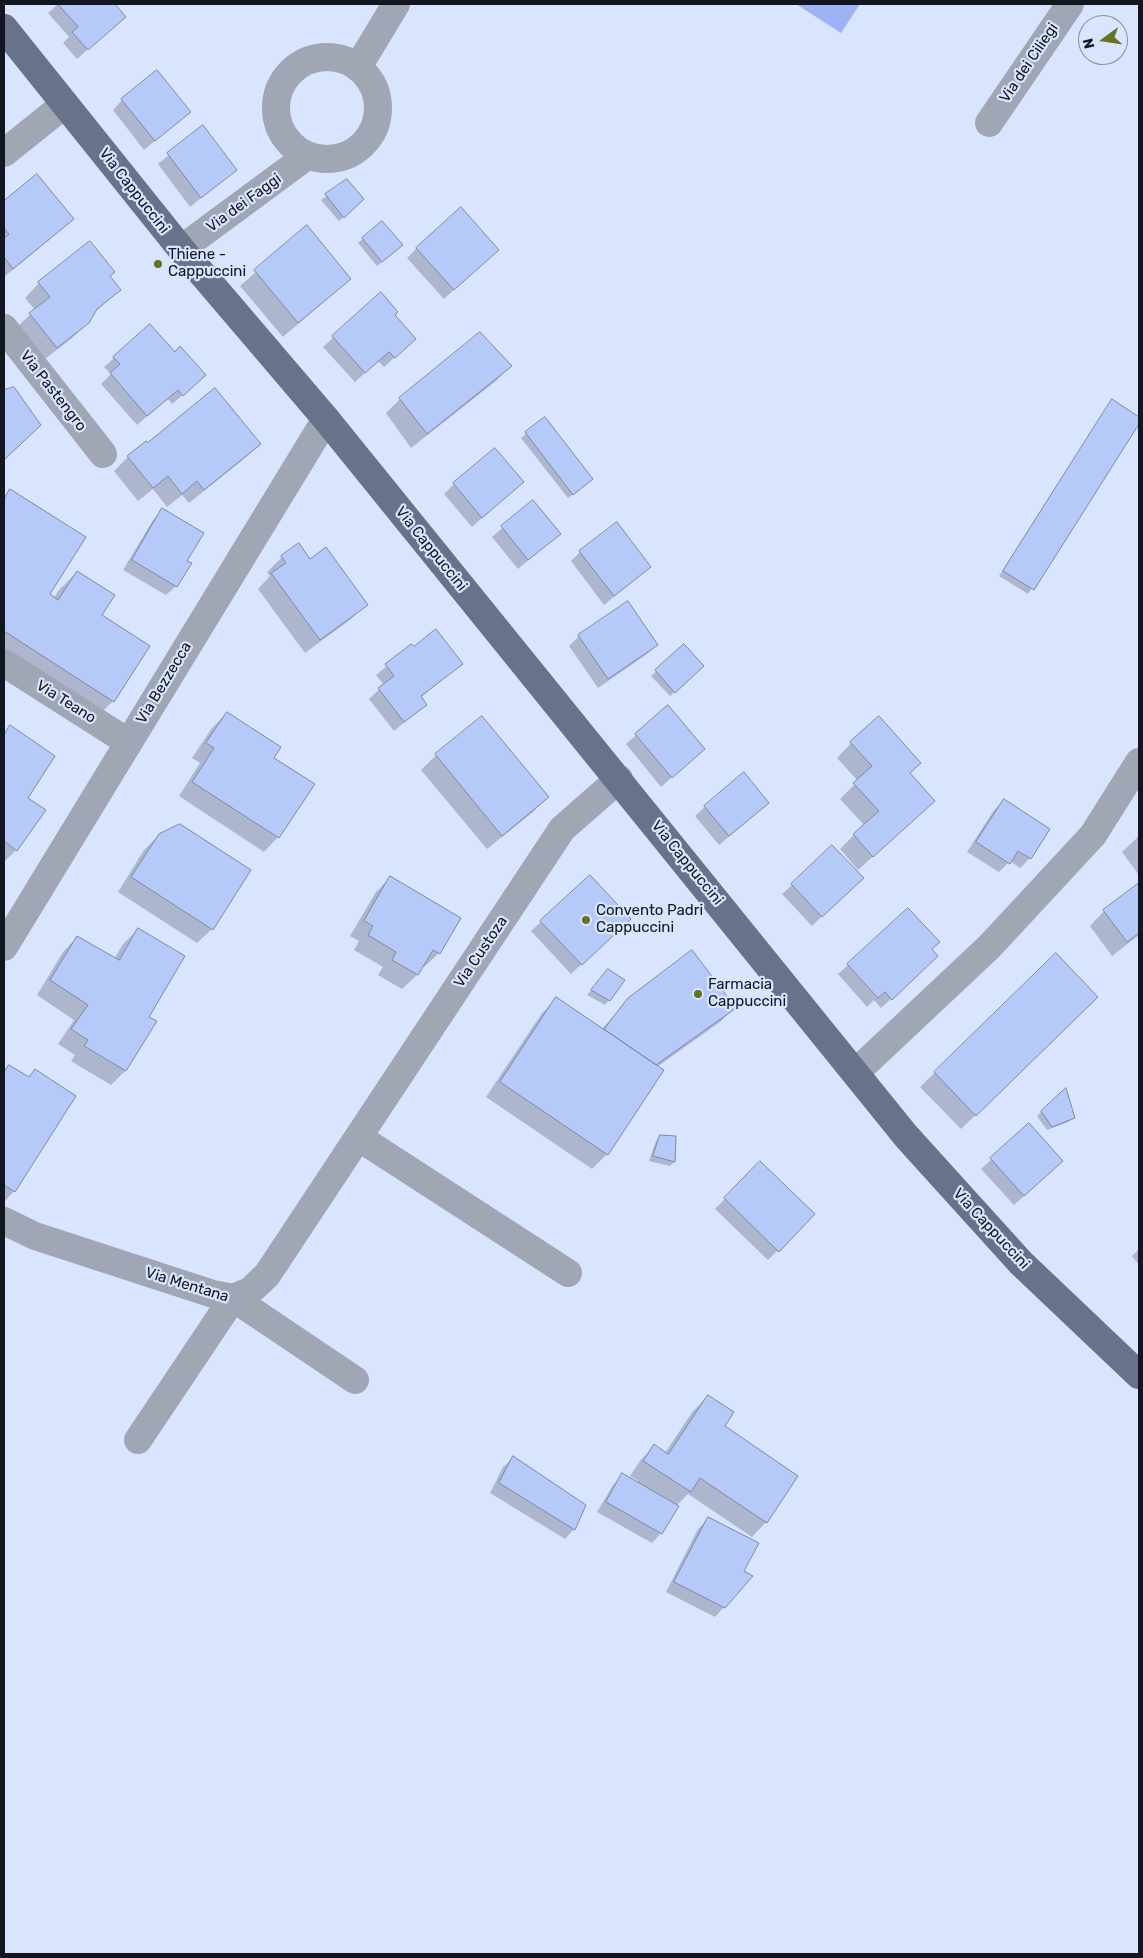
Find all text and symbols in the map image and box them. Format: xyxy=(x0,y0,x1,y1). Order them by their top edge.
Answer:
north arrow xyxy=(1078,15,1128,65)
street label: Via dei Ciliegi xyxy=(996,20,1062,106)
text: N xyxy=(1079,37,1098,50)
street label: Via Cappuccini xyxy=(95,145,173,237)
street label: Via dei Faggi xyxy=(203,170,285,236)
place label: Thiene - Cappuccini xyxy=(168,246,246,281)
marker: Thiene - Cappuccini xyxy=(152,258,164,270)
street label: Via Pastengro xyxy=(16,347,90,435)
street label: Via Cappuccini xyxy=(391,503,471,595)
street label: Via Bezzecca xyxy=(133,639,195,727)
street label: Via Teano xyxy=(33,677,99,727)
street label: Via Cappuccini xyxy=(647,817,727,909)
place label: Convento Padri Cappuccini xyxy=(596,902,703,937)
street label: Via Custoza xyxy=(451,913,511,991)
marker: Convento Padri Cappuccini xyxy=(580,914,592,926)
place label: Farmacia Cappuccini xyxy=(708,976,786,1011)
marker: Farmacia Cappuccini xyxy=(692,988,704,1000)
street label: Via Cappuccini xyxy=(949,1185,1033,1273)
street label: Via Mentana xyxy=(143,1264,231,1306)

